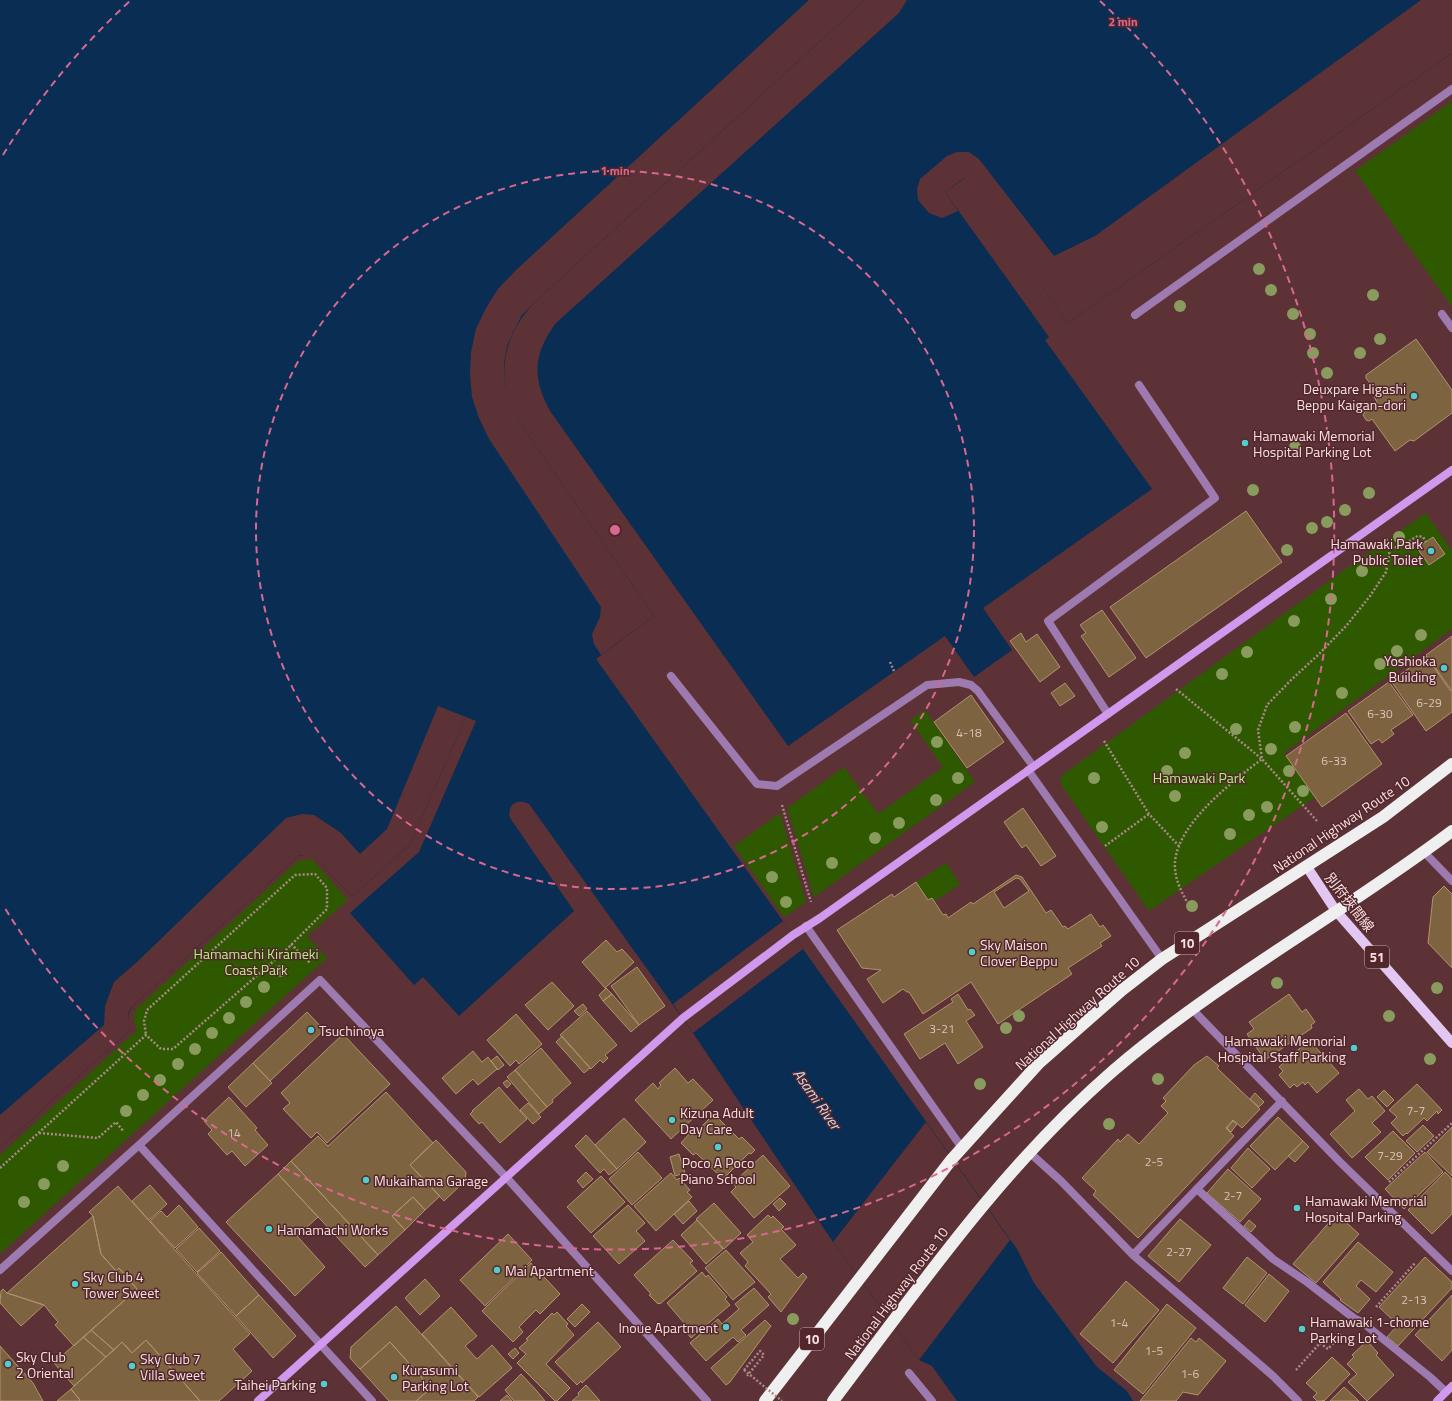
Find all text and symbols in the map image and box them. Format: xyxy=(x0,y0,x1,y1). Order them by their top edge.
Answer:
text: 2 min xyxy=(1108,12,1138,31)
text: 1 min xyxy=(600,161,630,180)
place label: Deuxpare Higashi Beppu Kaigan-dori xyxy=(1296,378,1406,415)
marker: Deuxpare Higashi Beppu Kaigan-dori xyxy=(1409,391,1419,401)
place label: Hamawaki Memorial Hospital Parking Lot xyxy=(1253,425,1375,462)
marker: Hamawaki Memorial Hospital Parking Lot xyxy=(1240,438,1250,448)
centre of rings xyxy=(608,523,622,537)
place label: Hamawaki Park Public Toilet xyxy=(1331,533,1423,570)
marker: Hamawaki Park Public Toilet xyxy=(1426,546,1436,556)
place label: Yoshioka Building xyxy=(1384,650,1436,687)
marker: Yoshioka Building xyxy=(1439,663,1449,673)
house number: 6-29 xyxy=(1416,693,1442,712)
house number: 6-30 xyxy=(1367,704,1393,723)
house number: 4-18 xyxy=(956,723,982,742)
house number: 6-33 xyxy=(1321,751,1347,770)
park label: Hamawaki Park xyxy=(1153,767,1246,788)
street label: National Highway Route 10 xyxy=(1268,770,1414,878)
street label: 別府挾間線 xyxy=(1320,868,1380,936)
road number: 10 xyxy=(1175,932,1199,954)
place label: Sky Maison Clover Beppu xyxy=(980,934,1058,971)
park label: Hamamachi Kirameki Coast Park xyxy=(193,943,319,980)
road number: 51 xyxy=(1365,946,1389,968)
marker: Sky Maison Clover Beppu xyxy=(967,947,977,957)
street label: National Highway Route 10 xyxy=(1010,951,1144,1075)
house number: 3-21 xyxy=(929,1019,955,1038)
place label: Tsuchinoya xyxy=(319,1020,384,1041)
marker: Tsuchinoya xyxy=(306,1025,316,1035)
place label: Hamawaki Memorial Hospital Staff Parking xyxy=(1218,1030,1346,1067)
marker: Hamawaki Memorial Hospital Staff Parking xyxy=(1349,1043,1359,1053)
water label: Asami River xyxy=(787,1064,848,1136)
house number: 7-7 xyxy=(1407,1101,1425,1120)
place label: Kizuna Adult Day Care xyxy=(680,1102,754,1139)
marker: Kizuna Adult Day Care xyxy=(667,1115,677,1125)
house number: 14 xyxy=(227,1123,241,1142)
marker: Poco A Poco Piano School xyxy=(713,1142,723,1152)
house number: 7-29 xyxy=(1377,1146,1403,1165)
place label: Poco A Poco Piano School xyxy=(680,1152,756,1189)
house number: 2-5 xyxy=(1145,1152,1164,1171)
place label: Mukaihama Garage xyxy=(374,1170,488,1191)
marker: Mukaihama Garage xyxy=(361,1175,371,1185)
house number: 2-7 xyxy=(1224,1186,1242,1205)
place label: Hamawaki Memorial Hospital Parking xyxy=(1305,1190,1427,1227)
marker: Hamawaki Memorial Hospital Parking xyxy=(1292,1203,1302,1213)
place label: Hamamachi Works xyxy=(277,1219,388,1240)
street label: National Highway Route 10 xyxy=(839,1222,953,1364)
marker: Hamamachi Works xyxy=(264,1224,274,1234)
house number: 2-27 xyxy=(1166,1242,1192,1261)
place label: Mai Apartment xyxy=(505,1260,594,1281)
marker: Mai Apartment xyxy=(492,1265,502,1275)
place label: Sky Club 4 Tower Sweet xyxy=(83,1266,159,1303)
marker: Sky Club 4 Tower Sweet xyxy=(70,1279,80,1289)
house number: 2-13 xyxy=(1401,1290,1427,1309)
place label: Hamawaki 1-chome Parking Lot xyxy=(1310,1311,1429,1348)
house number: 1-4 xyxy=(1110,1313,1129,1332)
place label: Inoue Apartment xyxy=(618,1317,718,1338)
marker: Inoue Apartment xyxy=(721,1322,731,1332)
marker: Hamawaki 1-chome Parking Lot xyxy=(1297,1324,1307,1334)
road number: 10 xyxy=(800,1328,824,1350)
house number: 1-5 xyxy=(1145,1341,1164,1360)
place label: Sky Club 2 Oriental xyxy=(16,1346,74,1383)
place label: Sky Club 7 Villa Sweet xyxy=(140,1348,205,1385)
marker: Sky Club 2 Oriental xyxy=(3,1359,13,1369)
place label: Kurasumi Parking Lot xyxy=(402,1359,469,1396)
marker: Sky Club 7 Villa Sweet xyxy=(127,1361,137,1371)
house number: 1-6 xyxy=(1181,1364,1200,1383)
marker: Kurasumi Parking Lot xyxy=(389,1372,399,1382)
place label: Taihei Parking xyxy=(234,1374,316,1395)
marker: Taihei Parking xyxy=(319,1379,329,1389)

